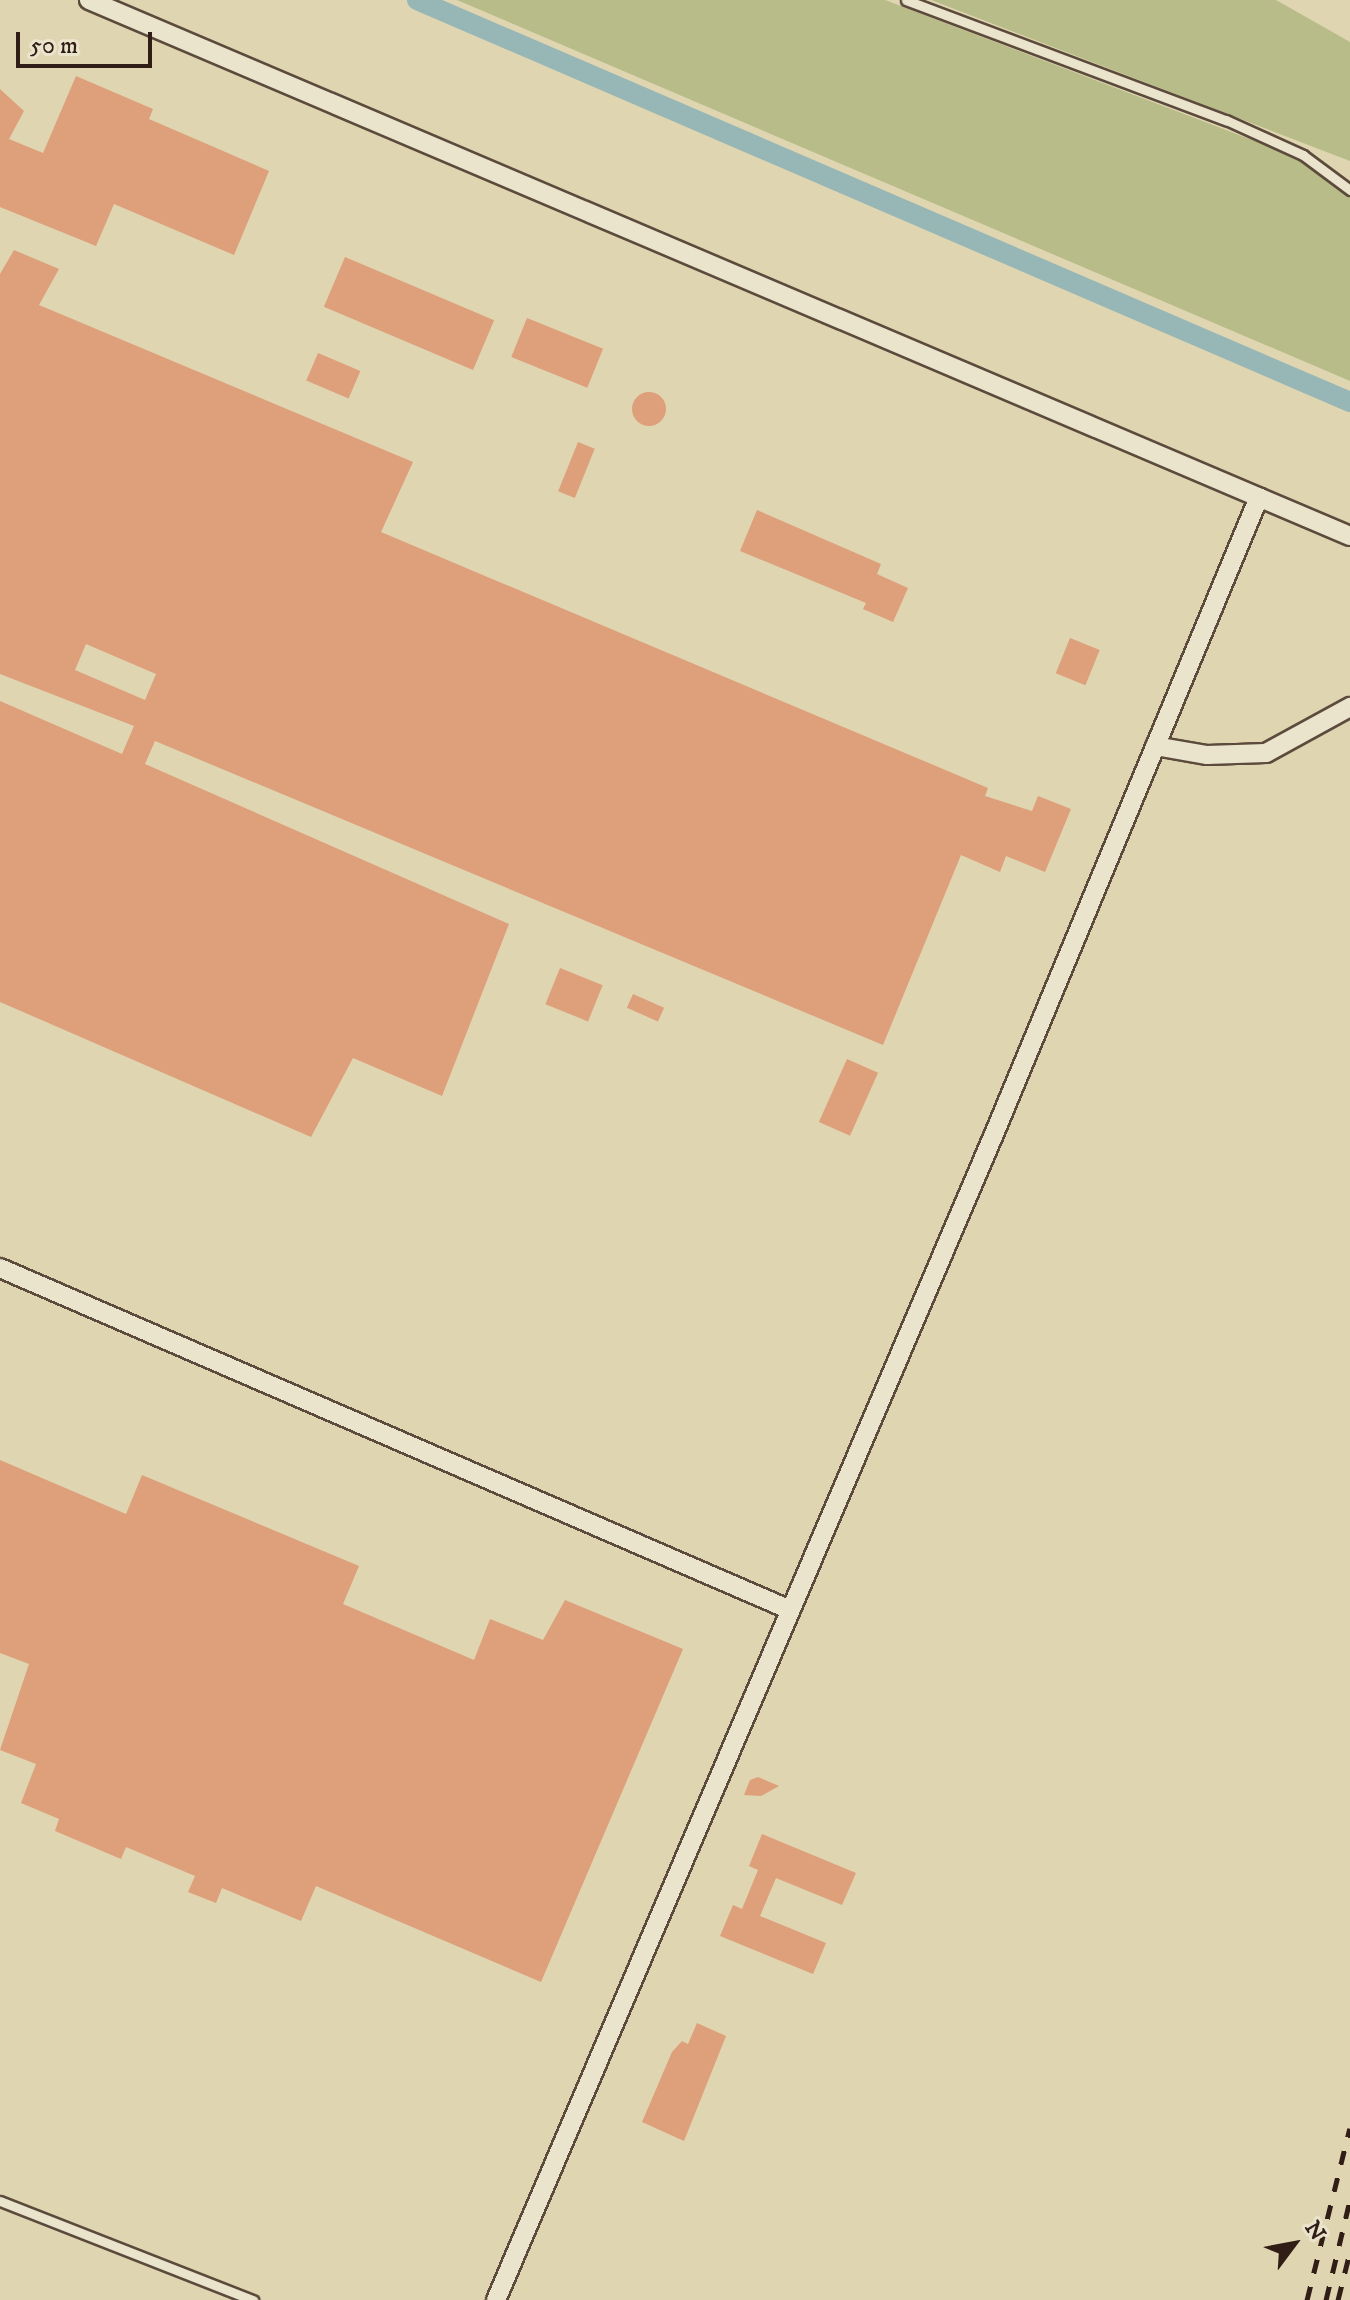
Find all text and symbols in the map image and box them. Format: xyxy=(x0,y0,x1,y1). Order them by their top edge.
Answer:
scale bar xyxy=(20,16,156,66)
text: 50 m xyxy=(30,31,78,61)
north arrow xyxy=(1254,2204,1334,2284)
text: N xyxy=(1299,2216,1331,2246)

